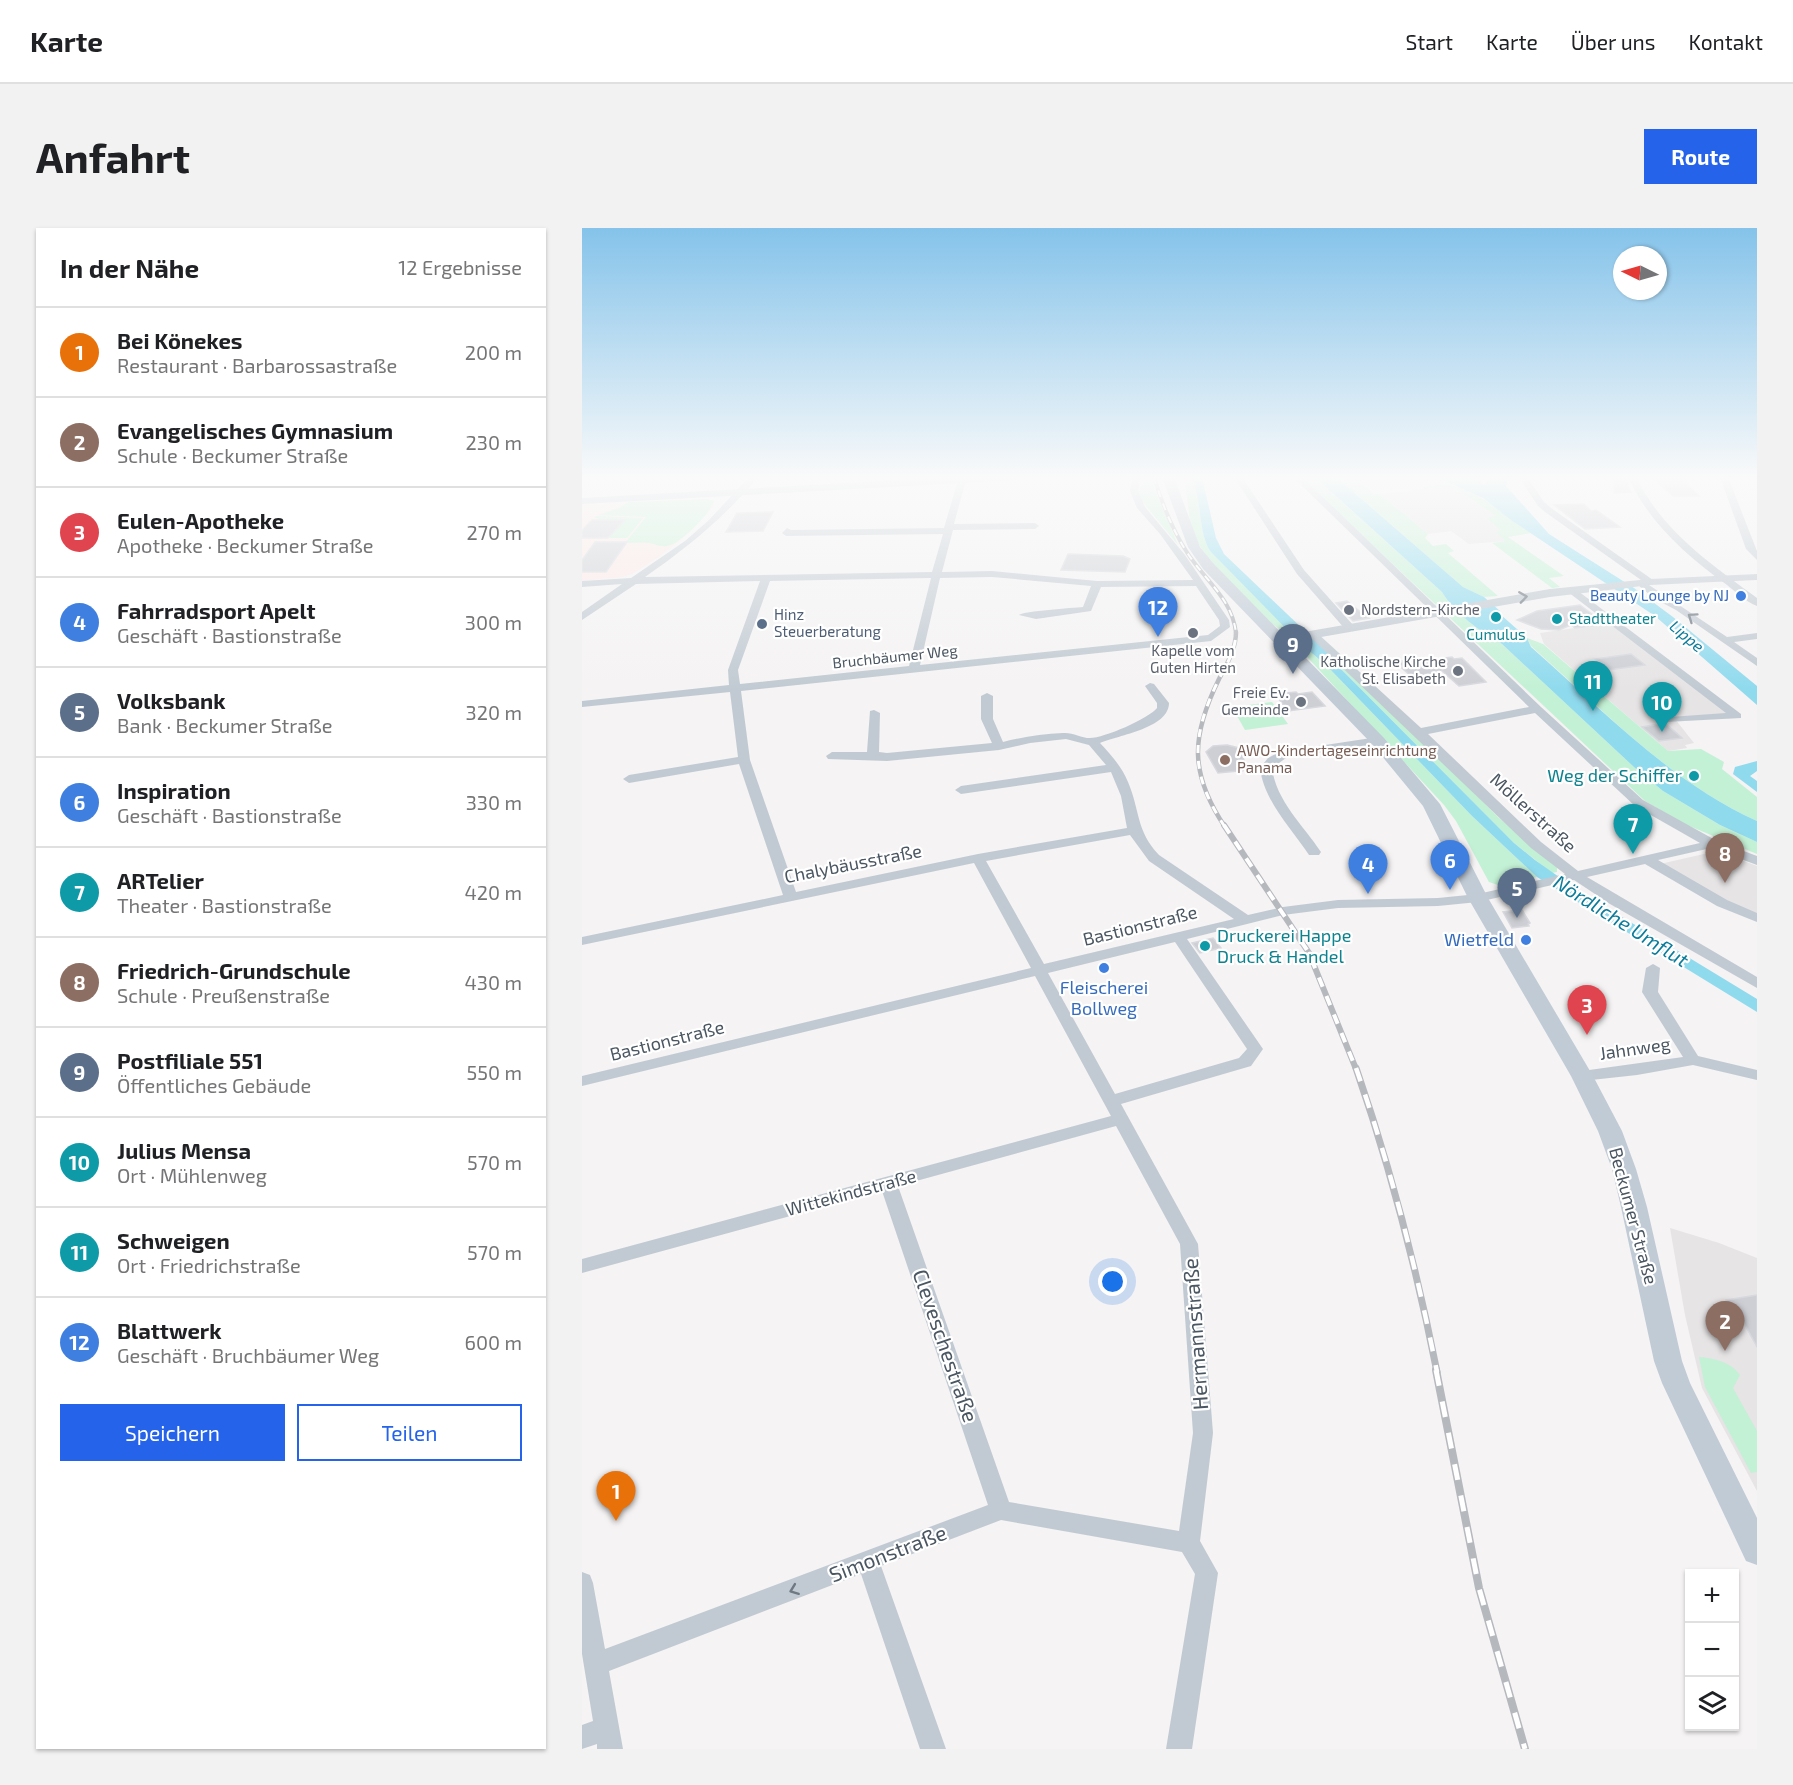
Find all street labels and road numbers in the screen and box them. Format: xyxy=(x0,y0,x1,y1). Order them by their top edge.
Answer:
street label: Bruchbäumer Weg xyxy=(831,640,959,672)
street label: Möllerstraße xyxy=(1486,768,1581,857)
street label: Chalybäusstraße xyxy=(782,839,923,887)
street label: Bastionstraße xyxy=(1080,900,1199,950)
street label: Bastionstraße xyxy=(607,1015,726,1065)
street label: Jahnweg xyxy=(1598,1032,1672,1064)
street label: Beckumer Straße xyxy=(1605,1145,1663,1287)
street label: Wittekindstraße xyxy=(783,1164,918,1220)
street label: Hermannstraße xyxy=(1177,1257,1212,1411)
street label: Cleveschestraße xyxy=(909,1266,984,1425)
street label: Simonstraße xyxy=(825,1519,950,1586)

